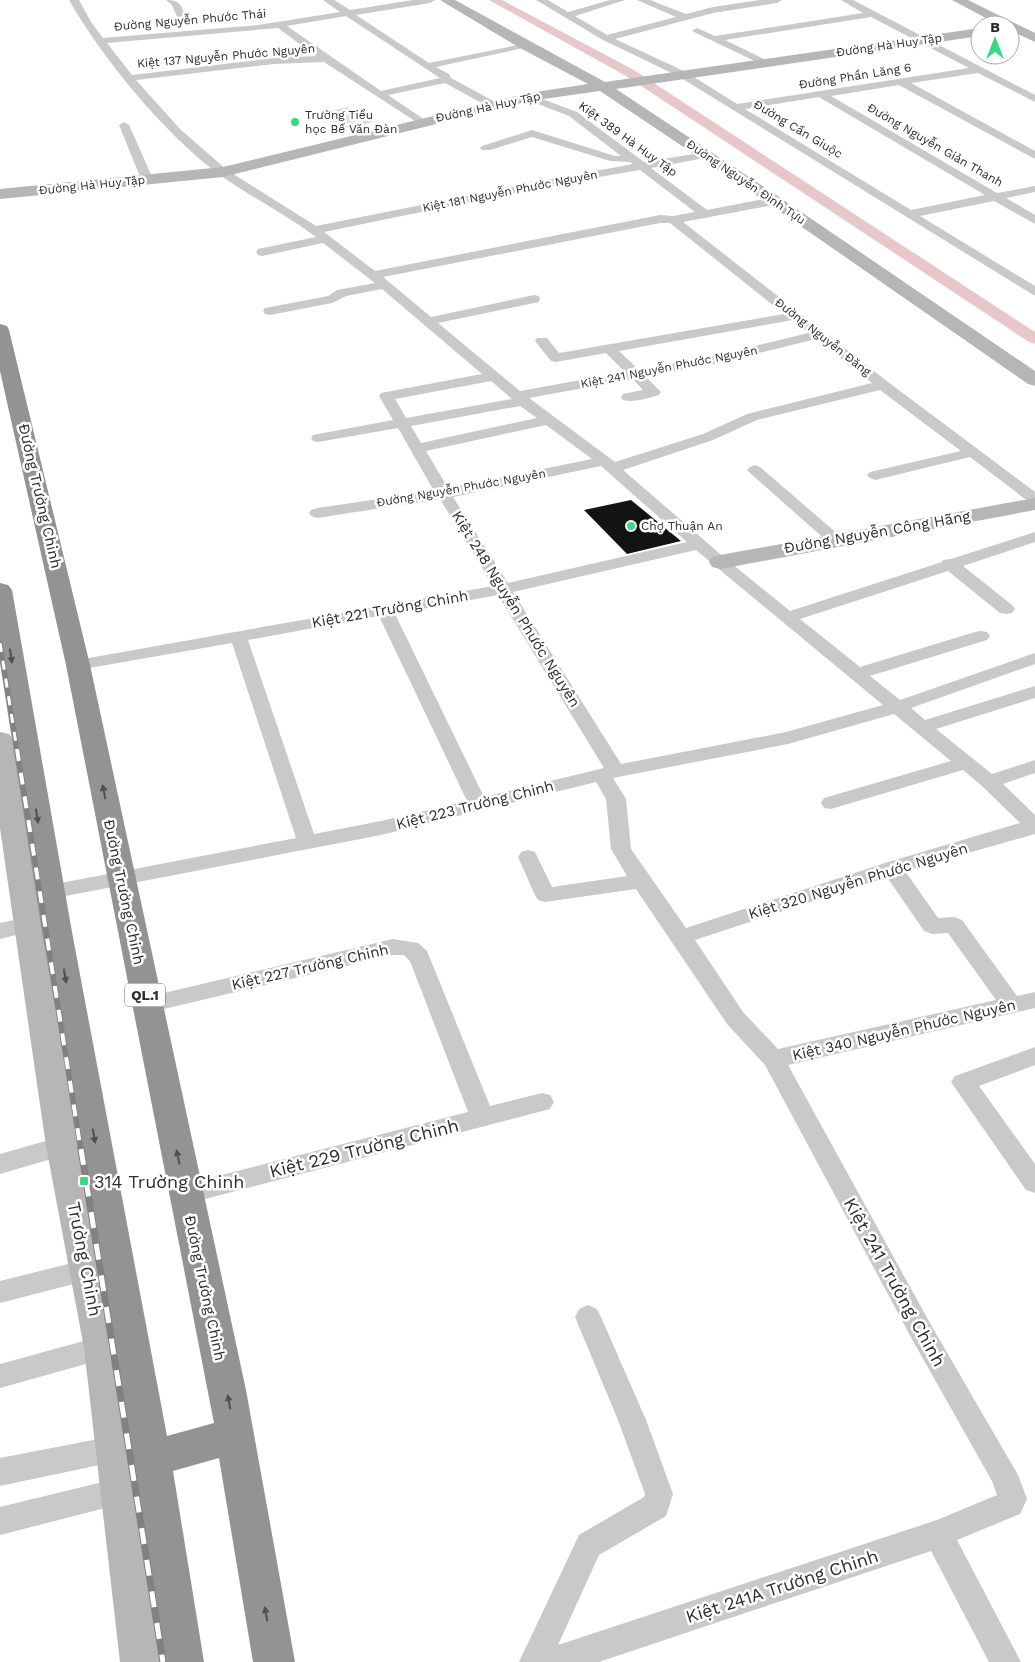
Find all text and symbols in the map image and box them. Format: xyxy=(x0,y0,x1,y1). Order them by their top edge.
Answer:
street label: Đường Nguyễn Phước Thái xyxy=(113,6,267,34)
north arrow xyxy=(970,15,1020,65)
text: B xyxy=(990,19,1000,35)
street label: Đường Hà Huy Tập xyxy=(835,31,943,59)
street label: Kiệt 137 Nguyễn Phước Nguyên xyxy=(136,41,316,71)
street label: Đường Phần Lăng 6 xyxy=(798,60,912,92)
street label: Đường Hà Huy Tập xyxy=(434,89,542,125)
street label: Đường Cần Giuộc xyxy=(751,97,845,161)
street label: Kiệt 389 Hà Huy Tập xyxy=(576,99,680,179)
street label: Đường Nguyễn Giản Thanh xyxy=(865,100,1005,190)
place label: Trường Tiểu học Bế Văn Đàn xyxy=(305,108,397,136)
marker: Trường Tiểu học Bế Văn Đàn xyxy=(289,116,301,128)
street label: Đường Nguyễn Đình Tựu xyxy=(684,137,808,227)
street label: Kiệt 181 Nguyễn Phước Nguyên xyxy=(421,167,599,215)
street label: Đường Hà Huy Tập xyxy=(38,172,146,198)
street label: Đường Nguyễn Đăng xyxy=(772,295,874,379)
street label: Kiệt 241 Nguyễn Phước Nguyên xyxy=(579,343,759,391)
street label: Đường Trường Chinh xyxy=(15,422,65,570)
street label: Đường Nguyễn Phước Nguyên xyxy=(375,466,547,510)
street label: Đường Nguyễn Công Hãng xyxy=(782,506,972,557)
street label: Kiệt 248 Nguyễn Phước Nguyên xyxy=(448,507,585,711)
place label: Chợ Thuận An xyxy=(641,519,723,533)
marker: Chợ Thuận An xyxy=(625,520,637,532)
street label: Kiệt 221 Trường Chinh xyxy=(310,586,470,632)
one-way arrow xyxy=(7,648,15,664)
street label: Kiệt 223 Trường Chinh xyxy=(394,777,556,833)
one-way arrow xyxy=(100,785,108,800)
one-way arrow xyxy=(33,808,41,824)
street label: Đường Trường Chinh xyxy=(100,818,148,966)
street label: Kiệt 320 Nguyễn Phước Nguyên xyxy=(746,838,970,923)
street label: Kiệt 227 Trường Chinh xyxy=(230,940,390,994)
one-way arrow xyxy=(61,968,69,984)
road number: QL.1 xyxy=(125,984,165,1006)
street label: Kiệt 340 Nguyễn Phước Nguyên xyxy=(790,995,1018,1065)
street label: Kiệt 229 Trường Chinh xyxy=(267,1114,461,1182)
one-way arrow xyxy=(90,1128,98,1144)
one-way arrow xyxy=(174,1149,182,1165)
place label: 314 Trường Chinh xyxy=(94,1171,244,1192)
marker: 314 Trường Chinh xyxy=(78,1175,90,1187)
street label: Kiệt 241 Trường Chinh xyxy=(840,1194,950,1370)
street label: Trường Chinh xyxy=(64,1200,106,1318)
street label: Đường Trường Chinh xyxy=(181,1214,229,1362)
one-way arrow xyxy=(225,1395,233,1410)
street label: Kiệt 241A Trường Chinh xyxy=(683,1545,881,1627)
one-way arrow xyxy=(262,1606,270,1622)

